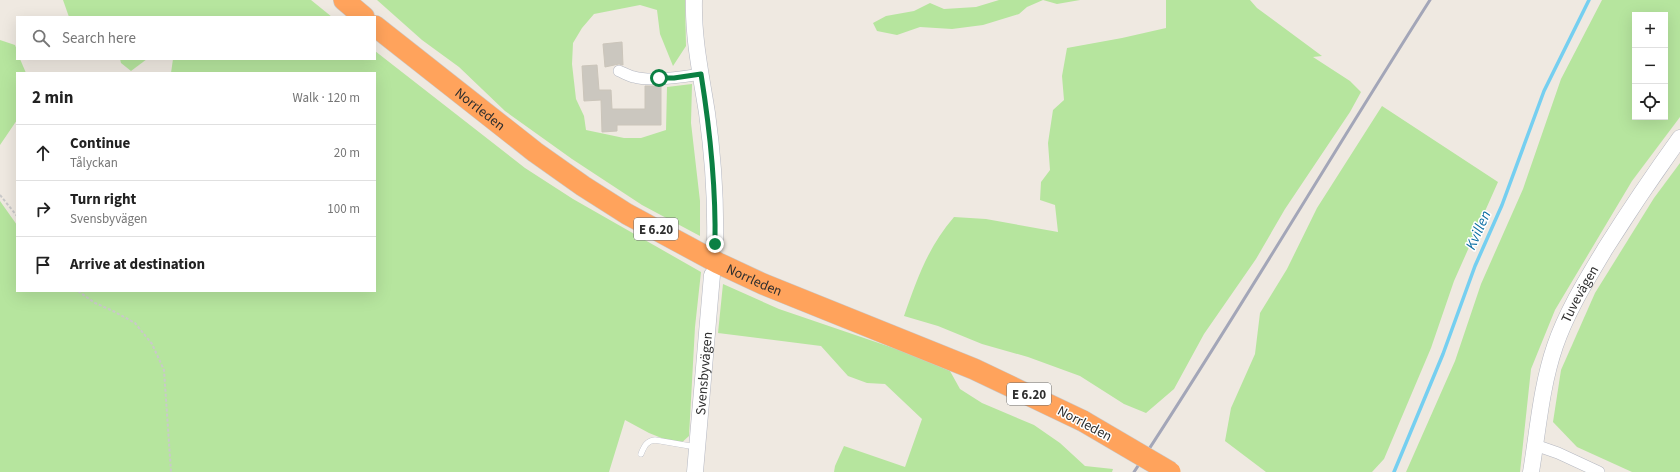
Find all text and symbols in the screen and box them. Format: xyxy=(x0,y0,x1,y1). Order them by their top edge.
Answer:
map controls xyxy=(1632,12,1668,120)
button: + xyxy=(1632,12,1668,48)
search box xyxy=(16,16,376,60)
icon: search xyxy=(30,27,52,49)
text: Search here xyxy=(62,28,136,49)
button: − xyxy=(1632,48,1668,84)
route start xyxy=(650,69,668,87)
street label: Norrleden xyxy=(450,83,509,136)
button: locate xyxy=(1632,84,1668,120)
text: 2 min xyxy=(32,86,73,110)
text: Walk · 120 m xyxy=(292,89,360,107)
text: Continue xyxy=(70,133,130,154)
icon: ahead xyxy=(32,142,54,164)
text: 20 m xyxy=(334,144,360,162)
text: Tålyckan xyxy=(70,154,118,172)
text: Turn right xyxy=(70,189,136,210)
icon: right xyxy=(32,198,54,220)
text: 100 m xyxy=(327,200,360,218)
water label: Kvillen xyxy=(1461,207,1496,253)
text: Svensbyvägen xyxy=(70,210,147,228)
road number: E 6.20 xyxy=(634,218,678,240)
route end xyxy=(706,235,724,253)
icon: arrive xyxy=(32,254,54,276)
text: Arrive at destination xyxy=(70,254,205,275)
street label: Norrleden xyxy=(723,259,785,302)
street label: Tuvevägen xyxy=(1557,262,1604,326)
street label: Svensbyvägen xyxy=(691,331,718,416)
road number: E 6.20 xyxy=(1007,383,1051,405)
street label: Norrleden xyxy=(1054,401,1115,447)

